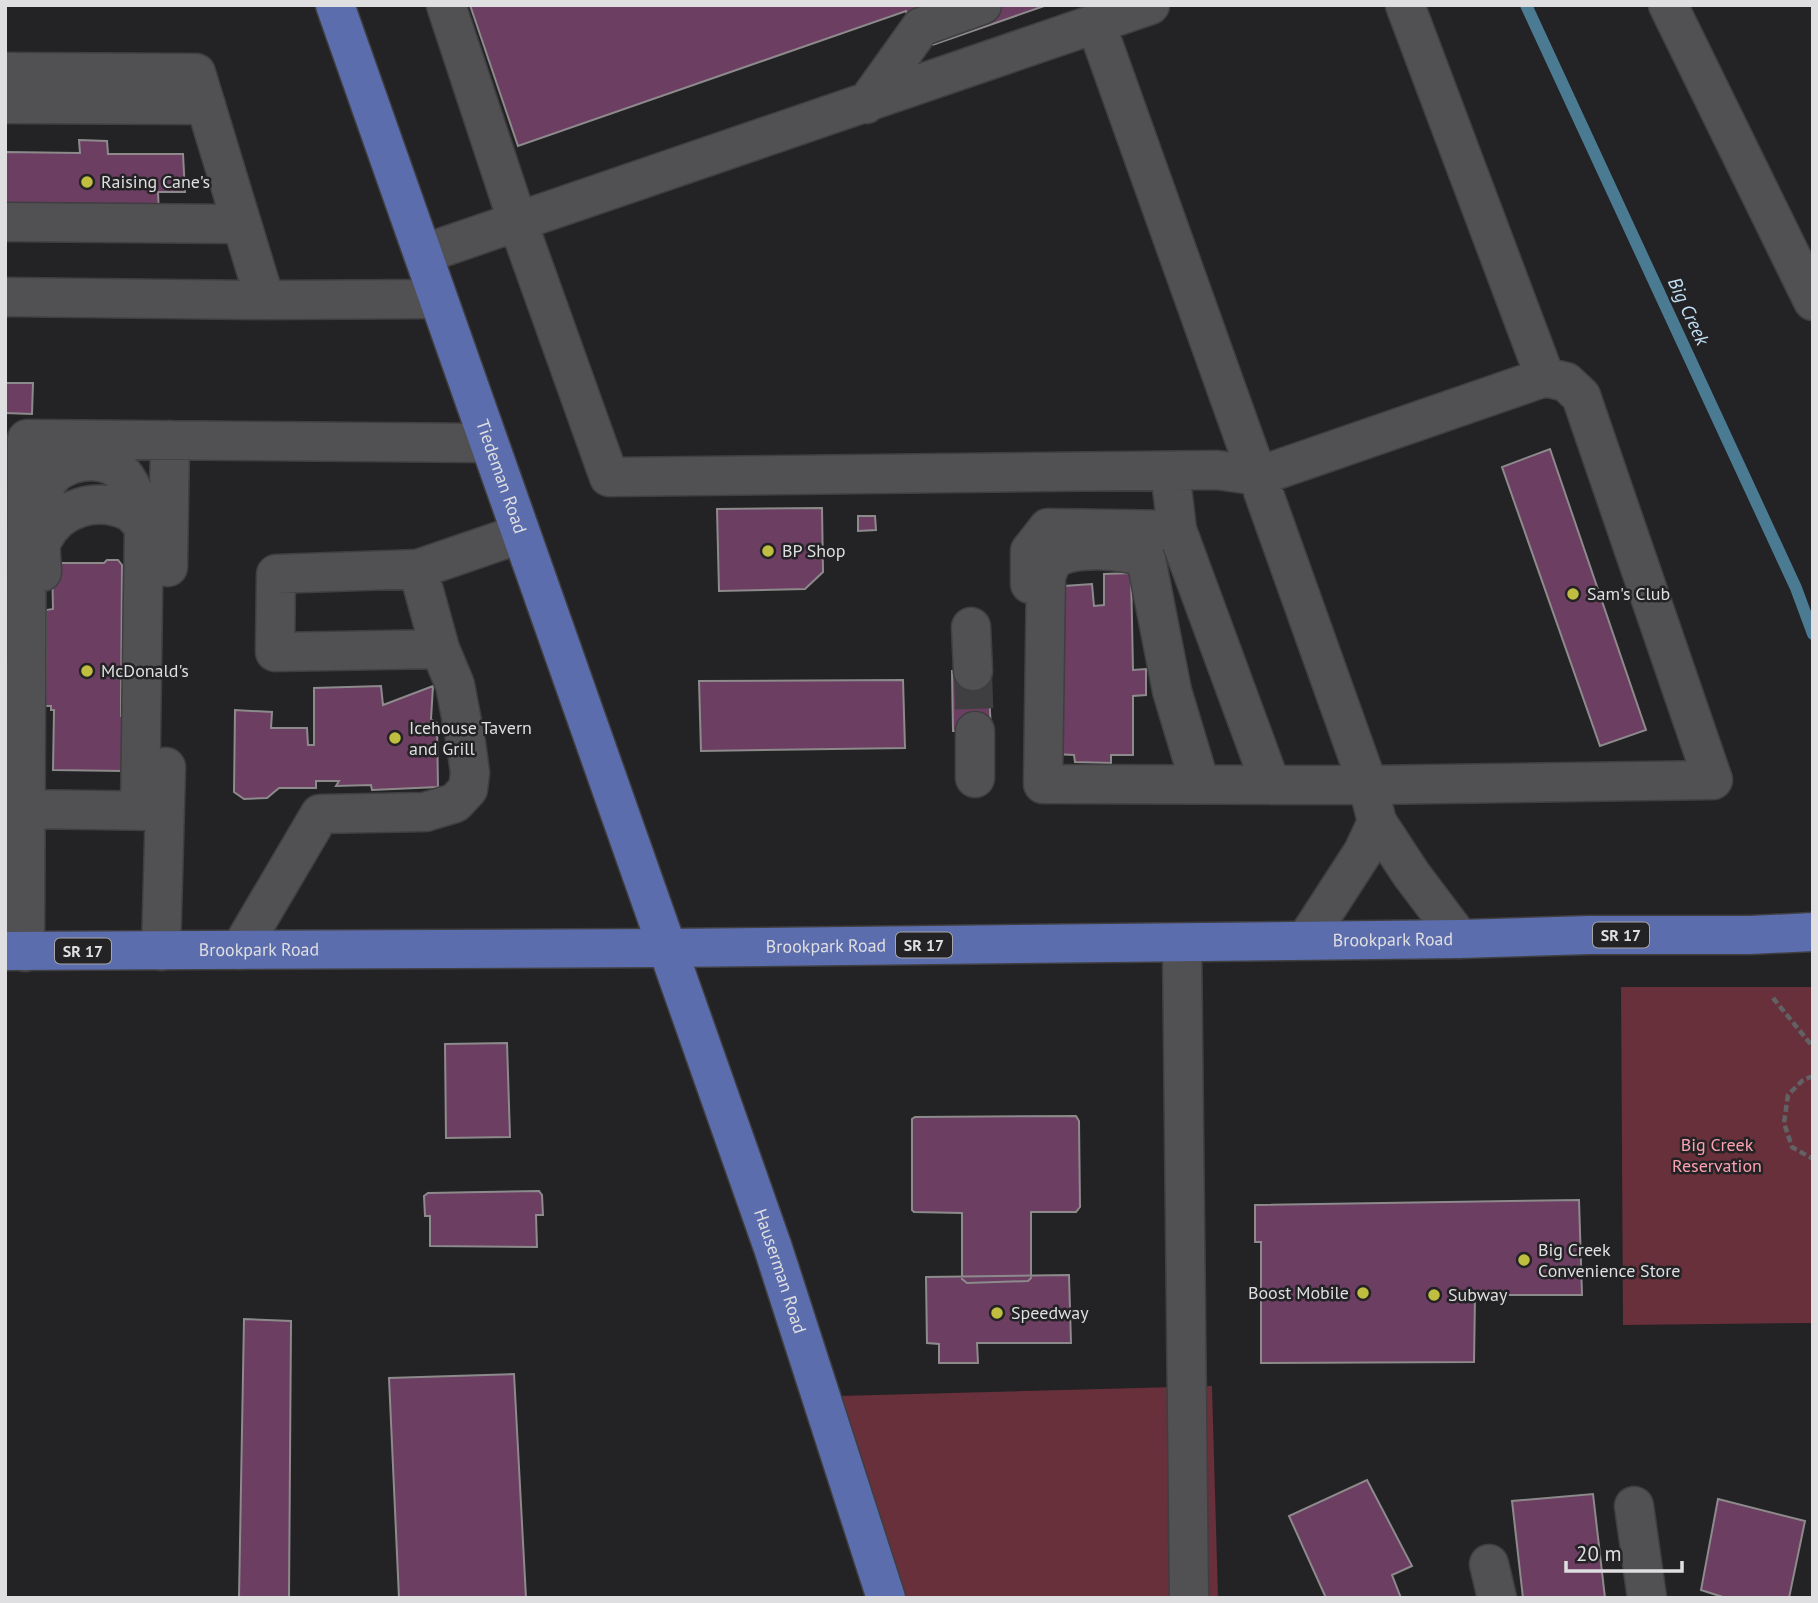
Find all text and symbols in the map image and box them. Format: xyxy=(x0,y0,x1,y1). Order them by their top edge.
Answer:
place label: Raising Cane's xyxy=(101,170,210,193)
marker: Raising Cane's xyxy=(79,174,95,190)
water label: Big Creek xyxy=(1663,273,1716,350)
street label: Tiedeman Road xyxy=(471,416,532,536)
place label: BP Shop xyxy=(782,539,845,562)
marker: BP Shop xyxy=(760,543,776,559)
place label: Sam's Club xyxy=(1587,582,1670,605)
marker: Sam's Club xyxy=(1565,586,1581,602)
place label: McDonald's xyxy=(101,659,189,682)
marker: McDonald's xyxy=(79,663,95,679)
place label: Icehouse Tavern and Grill xyxy=(409,716,532,760)
marker: Icehouse Tavern and Grill xyxy=(387,730,403,746)
road number: SR 17 xyxy=(1593,923,1649,948)
street label: Brookpark Road xyxy=(1333,927,1453,951)
road number: SR 17 xyxy=(896,932,952,958)
street label: Brookpark Road xyxy=(766,934,886,958)
street label: Brookpark Road xyxy=(199,938,319,961)
road number: SR 17 xyxy=(55,939,111,964)
park label: Big Creek Reservation xyxy=(1672,1133,1762,1177)
street label: Hauserman Road xyxy=(749,1205,812,1336)
place label: Big Creek Convenience Store xyxy=(1538,1238,1680,1282)
marker: Big Creek Convenience Store xyxy=(1516,1252,1532,1268)
place label: Boost Mobile xyxy=(1248,1281,1349,1304)
place label: Subway xyxy=(1448,1283,1508,1306)
marker: Boost Mobile xyxy=(1355,1285,1371,1301)
marker: Subway xyxy=(1426,1287,1442,1303)
place label: Speedway xyxy=(1011,1301,1089,1324)
marker: Speedway xyxy=(989,1305,1005,1321)
scale bar xyxy=(1566,1530,1682,1574)
text: 20 m xyxy=(1576,1540,1622,1567)

